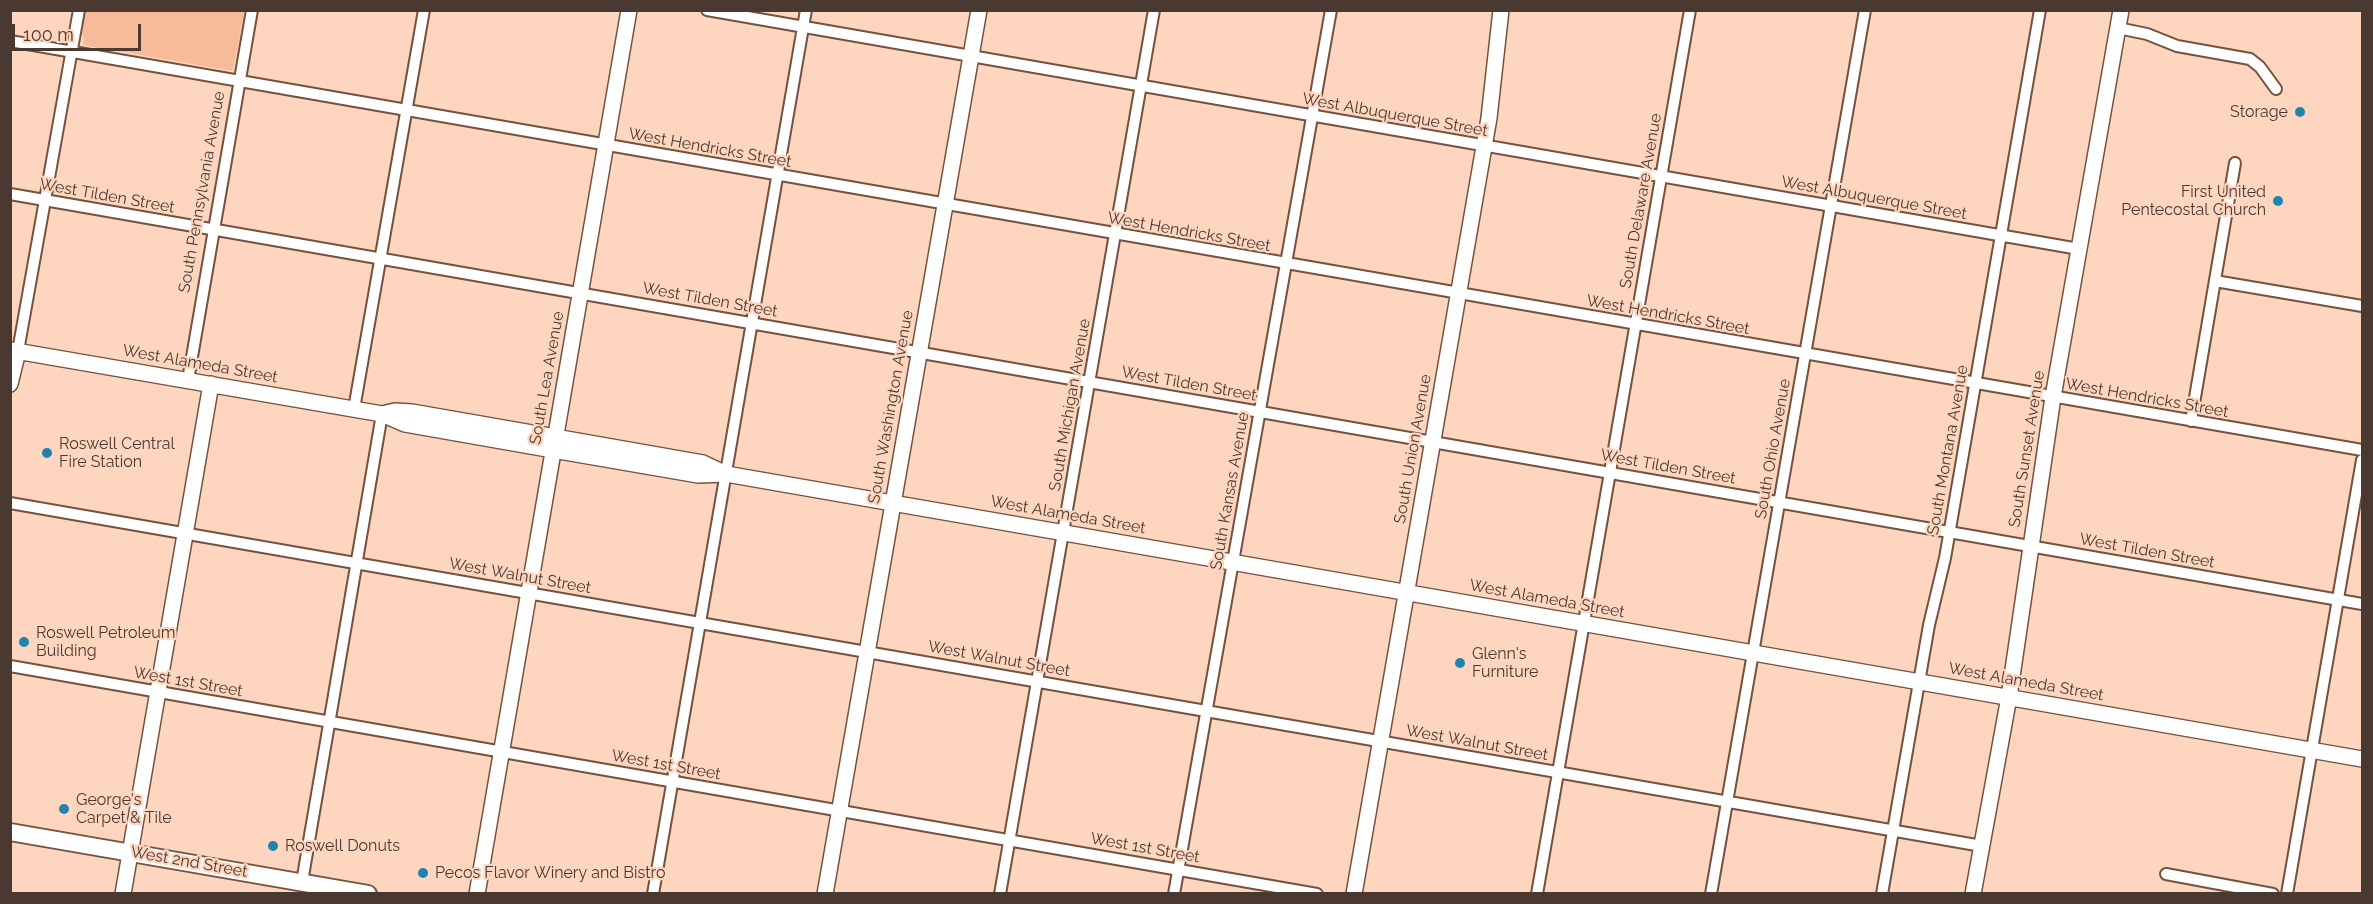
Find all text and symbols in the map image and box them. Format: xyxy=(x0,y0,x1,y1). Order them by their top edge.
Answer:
scale bar xyxy=(15,12,144,50)
text: 100 m xyxy=(23,24,74,45)
street label: West Albuquerque Street xyxy=(1301,89,1489,141)
street label: South Pennsylvania Avenue xyxy=(175,90,229,294)
place label: Storage xyxy=(2230,102,2288,122)
marker: Storage xyxy=(2293,105,2307,119)
street label: South Delaware Avenue xyxy=(1616,112,1666,290)
street label: West Hendricks Street xyxy=(627,124,793,172)
street label: West Albuquerque Street xyxy=(1780,172,1968,224)
street label: West Tilden Street xyxy=(38,175,176,217)
place label: First United Pentecostal Church xyxy=(2121,182,2266,220)
marker: First United Pentecostal Church xyxy=(2271,194,2285,208)
street label: West Hendricks Street xyxy=(1106,208,1272,256)
street label: West Tilden Street xyxy=(641,279,779,321)
street label: West Hendricks Street xyxy=(1585,291,1751,339)
street label: South Washington Avenue xyxy=(865,309,917,505)
street label: South Lea Avenue xyxy=(526,310,568,446)
street label: South Michigan Avenue xyxy=(1045,317,1095,493)
street label: West Alameda Street xyxy=(121,341,279,387)
street label: West Tilden Street xyxy=(1120,363,1258,405)
street label: South Montana Avenue xyxy=(1924,363,1972,537)
street label: South Sunset Avenue xyxy=(2005,369,2049,529)
street label: South Union Avenue xyxy=(1390,373,1436,525)
street label: West Hendricks Street xyxy=(2064,374,2230,422)
street label: South Ohio Avenue xyxy=(1751,377,1795,521)
street label: South Kansas Avenue xyxy=(1207,410,1253,572)
place label: Roswell Central Fire Station xyxy=(59,434,175,472)
marker: Roswell Central Fire Station xyxy=(40,446,54,460)
street label: West Tilden Street xyxy=(1599,446,1737,488)
street label: West Alameda Street xyxy=(989,492,1147,538)
street label: West Tilden Street xyxy=(2078,530,2216,572)
street label: West Walnut Street xyxy=(448,554,592,598)
street label: West Alameda Street xyxy=(1468,576,1626,622)
place label: Roswell Petroleum Building xyxy=(36,623,175,661)
marker: Roswell Petroleum Building xyxy=(17,635,31,649)
street label: West Walnut Street xyxy=(927,637,1071,681)
place label: Glenn's Furniture xyxy=(1472,644,1538,682)
marker: Glenn's Furniture xyxy=(1453,656,1467,670)
street label: West Alameda Street xyxy=(1947,659,2105,705)
street label: West 1st Street xyxy=(132,663,244,701)
street label: West Walnut Street xyxy=(1405,721,1549,765)
street label: West 1st Street xyxy=(610,746,722,784)
place label: George's Carpet & Tile xyxy=(76,790,172,828)
marker: George's Carpet & Tile xyxy=(57,802,71,816)
street label: West 1st Street xyxy=(1089,829,1201,867)
place label: Roswell Donuts xyxy=(285,836,400,856)
marker: Roswell Donuts xyxy=(266,839,280,853)
street label: West 2nd Street xyxy=(129,842,249,882)
place label: Pecos Flavor Winery and Bistro xyxy=(435,863,665,883)
marker: Pecos Flavor Winery and Bistro xyxy=(416,866,430,880)

